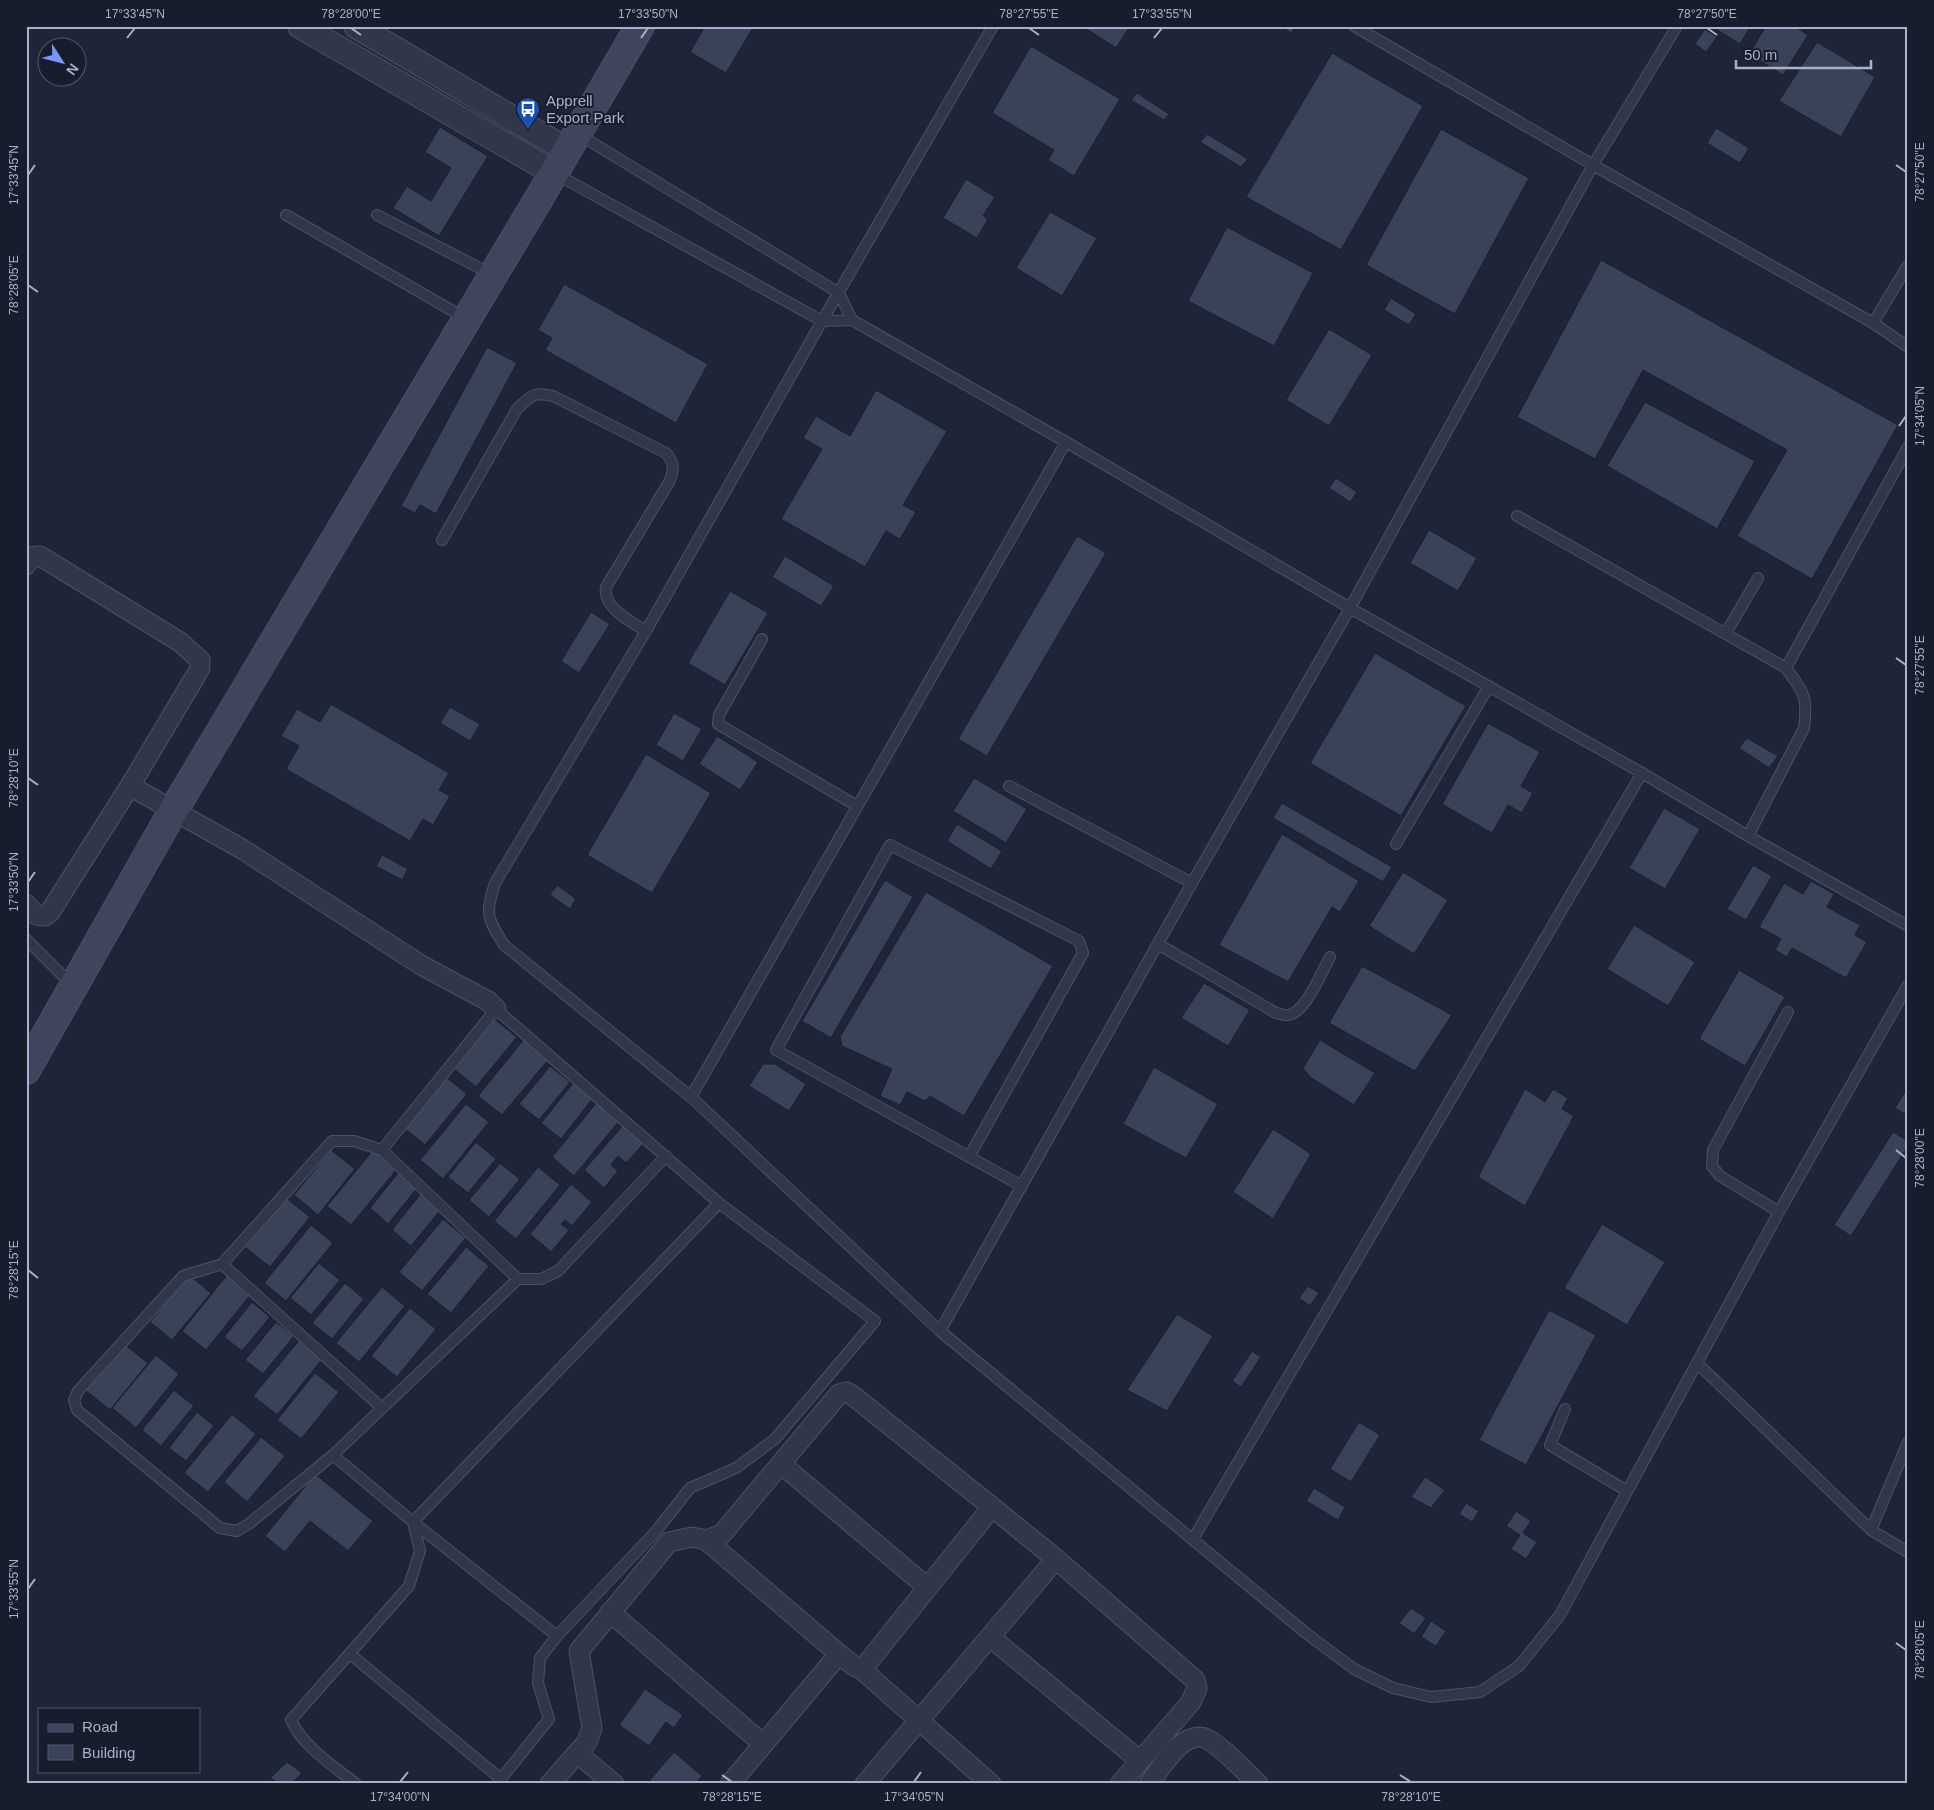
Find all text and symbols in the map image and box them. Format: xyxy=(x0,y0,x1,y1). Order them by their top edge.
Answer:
text: 17°33'45"N xyxy=(105,7,165,21)
text: 78°28'00"E xyxy=(321,7,381,21)
text: 17°33'50"N xyxy=(618,7,678,21)
text: 78°27'55"E xyxy=(999,7,1059,21)
text: 17°33'55"N xyxy=(1132,7,1192,21)
text: 78°27'50"E xyxy=(1677,7,1737,21)
north arrow xyxy=(38,38,88,88)
scale bar xyxy=(1736,38,1872,70)
text: 50 m xyxy=(1744,46,1777,63)
text: N xyxy=(63,61,82,78)
place label: Apprell Export Park xyxy=(546,92,625,126)
bus stop icon: Apprell Export Park xyxy=(515,96,541,130)
text: 78°27'50"E xyxy=(1913,142,1927,202)
text: 17°33'45"N xyxy=(7,145,21,205)
text: 78°28'05"E xyxy=(7,255,21,315)
text: 17°34'05"N xyxy=(1913,386,1927,446)
text: 78°27'55"E xyxy=(1913,635,1927,695)
text: 78°28'10"E xyxy=(7,748,21,808)
text: 17°33'50"N xyxy=(7,852,21,912)
text: 78°28'00"E xyxy=(1913,1128,1927,1188)
text: 78°28'15"E xyxy=(7,1240,21,1300)
text: 17°33'55"N xyxy=(7,1559,21,1619)
text: 78°28'05"E xyxy=(1913,1620,1927,1680)
legend xyxy=(38,1708,200,1772)
text: Road xyxy=(82,1718,118,1735)
text: Building xyxy=(82,1744,135,1761)
text: 17°34'00"N xyxy=(370,1790,430,1804)
text: 78°28'15"E xyxy=(702,1790,762,1804)
text: 17°34'05"N xyxy=(884,1790,944,1804)
text: 78°28'10"E xyxy=(1381,1790,1441,1804)

